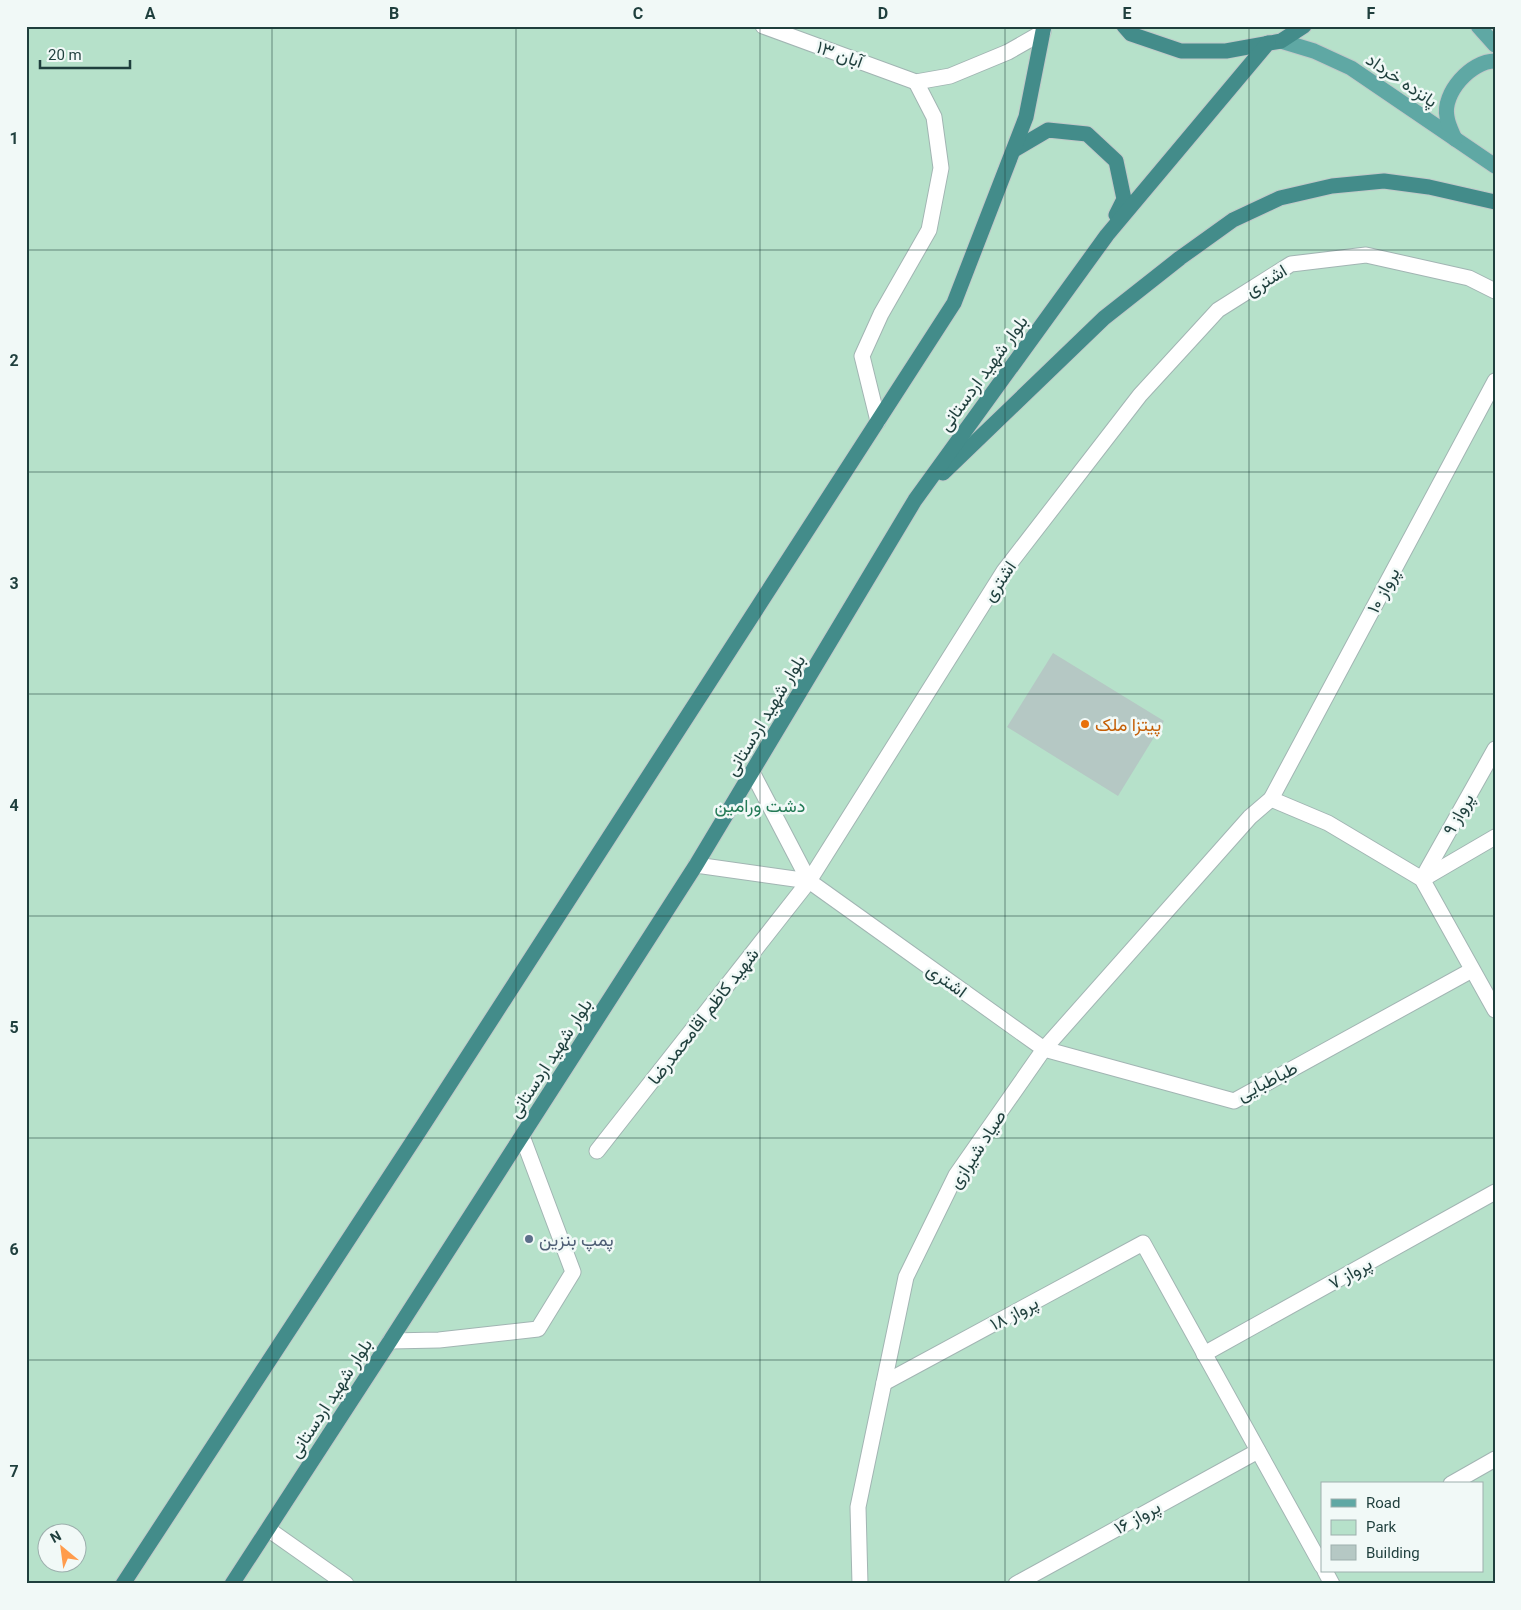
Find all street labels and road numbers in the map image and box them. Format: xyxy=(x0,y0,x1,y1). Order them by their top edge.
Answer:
street label: ۱۳ آبان xyxy=(814,36,868,73)
street label: پانزده خرداد xyxy=(1361,49,1442,113)
street label: اشتری xyxy=(1242,260,1291,301)
street label: بلوار شهید اردستانی xyxy=(934,311,1033,435)
street label: اشتری xyxy=(978,557,1021,606)
street label: پرواز ۱۰ xyxy=(1362,564,1405,617)
street label: بلوار شهید اردستانی xyxy=(721,651,810,780)
street label: پرواز ۹ xyxy=(1438,789,1480,839)
street label: شهید کاظم اقامحمدرضا xyxy=(643,944,764,1090)
street label: اشتری xyxy=(922,958,971,1002)
street label: بلوار شهید اردستانی xyxy=(504,995,597,1122)
street label: طباطبایی xyxy=(1233,1057,1301,1106)
street label: صیاد شیرازی xyxy=(944,1106,1011,1193)
street label: پرواز ۷ xyxy=(1325,1253,1376,1295)
street label: پرواز ۱۸ xyxy=(986,1292,1043,1336)
street label: بلوار شهید اردستانی xyxy=(284,1335,377,1462)
street label: پرواز ۱۶ xyxy=(1110,1496,1165,1540)

